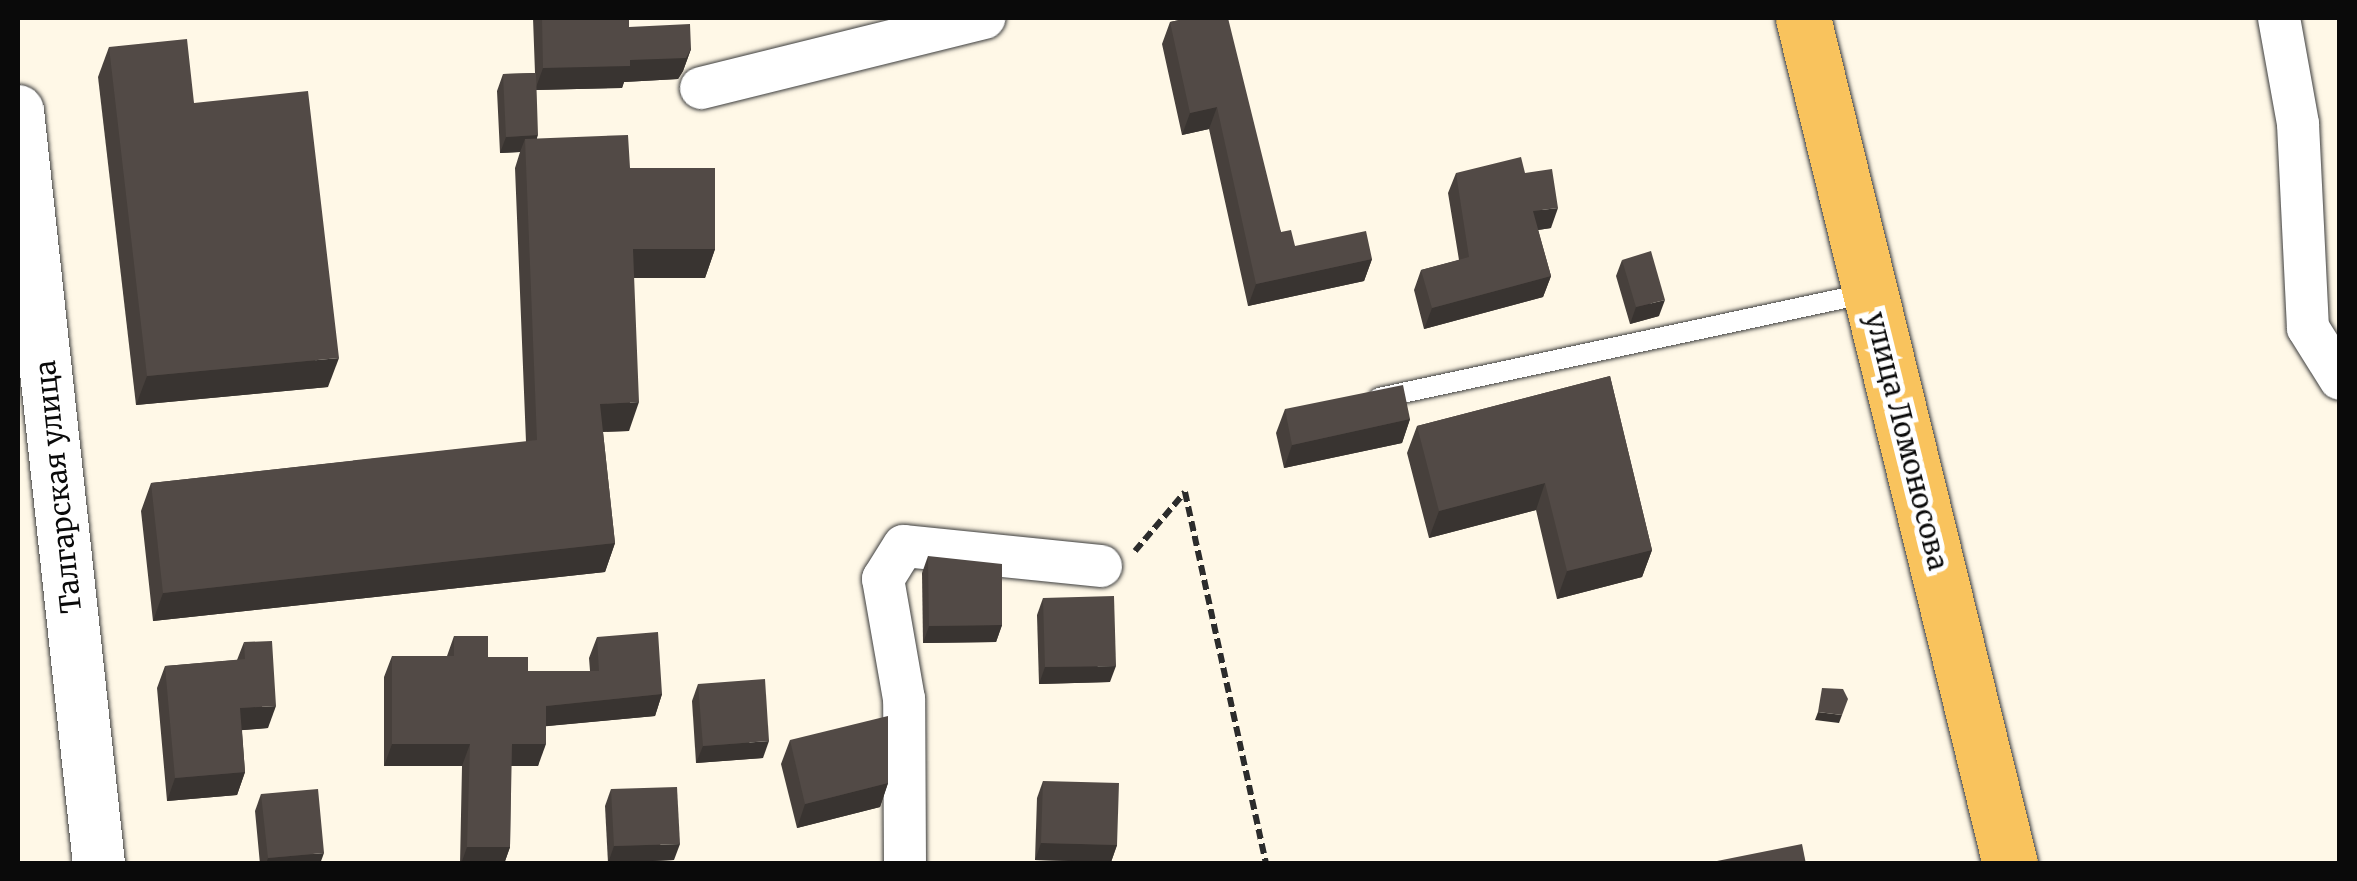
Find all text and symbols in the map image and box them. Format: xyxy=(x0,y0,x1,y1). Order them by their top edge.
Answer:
street label: улица Ломоносова xyxy=(1859,309,1955,573)
street label: Талгарская улица xyxy=(28,359,88,615)

